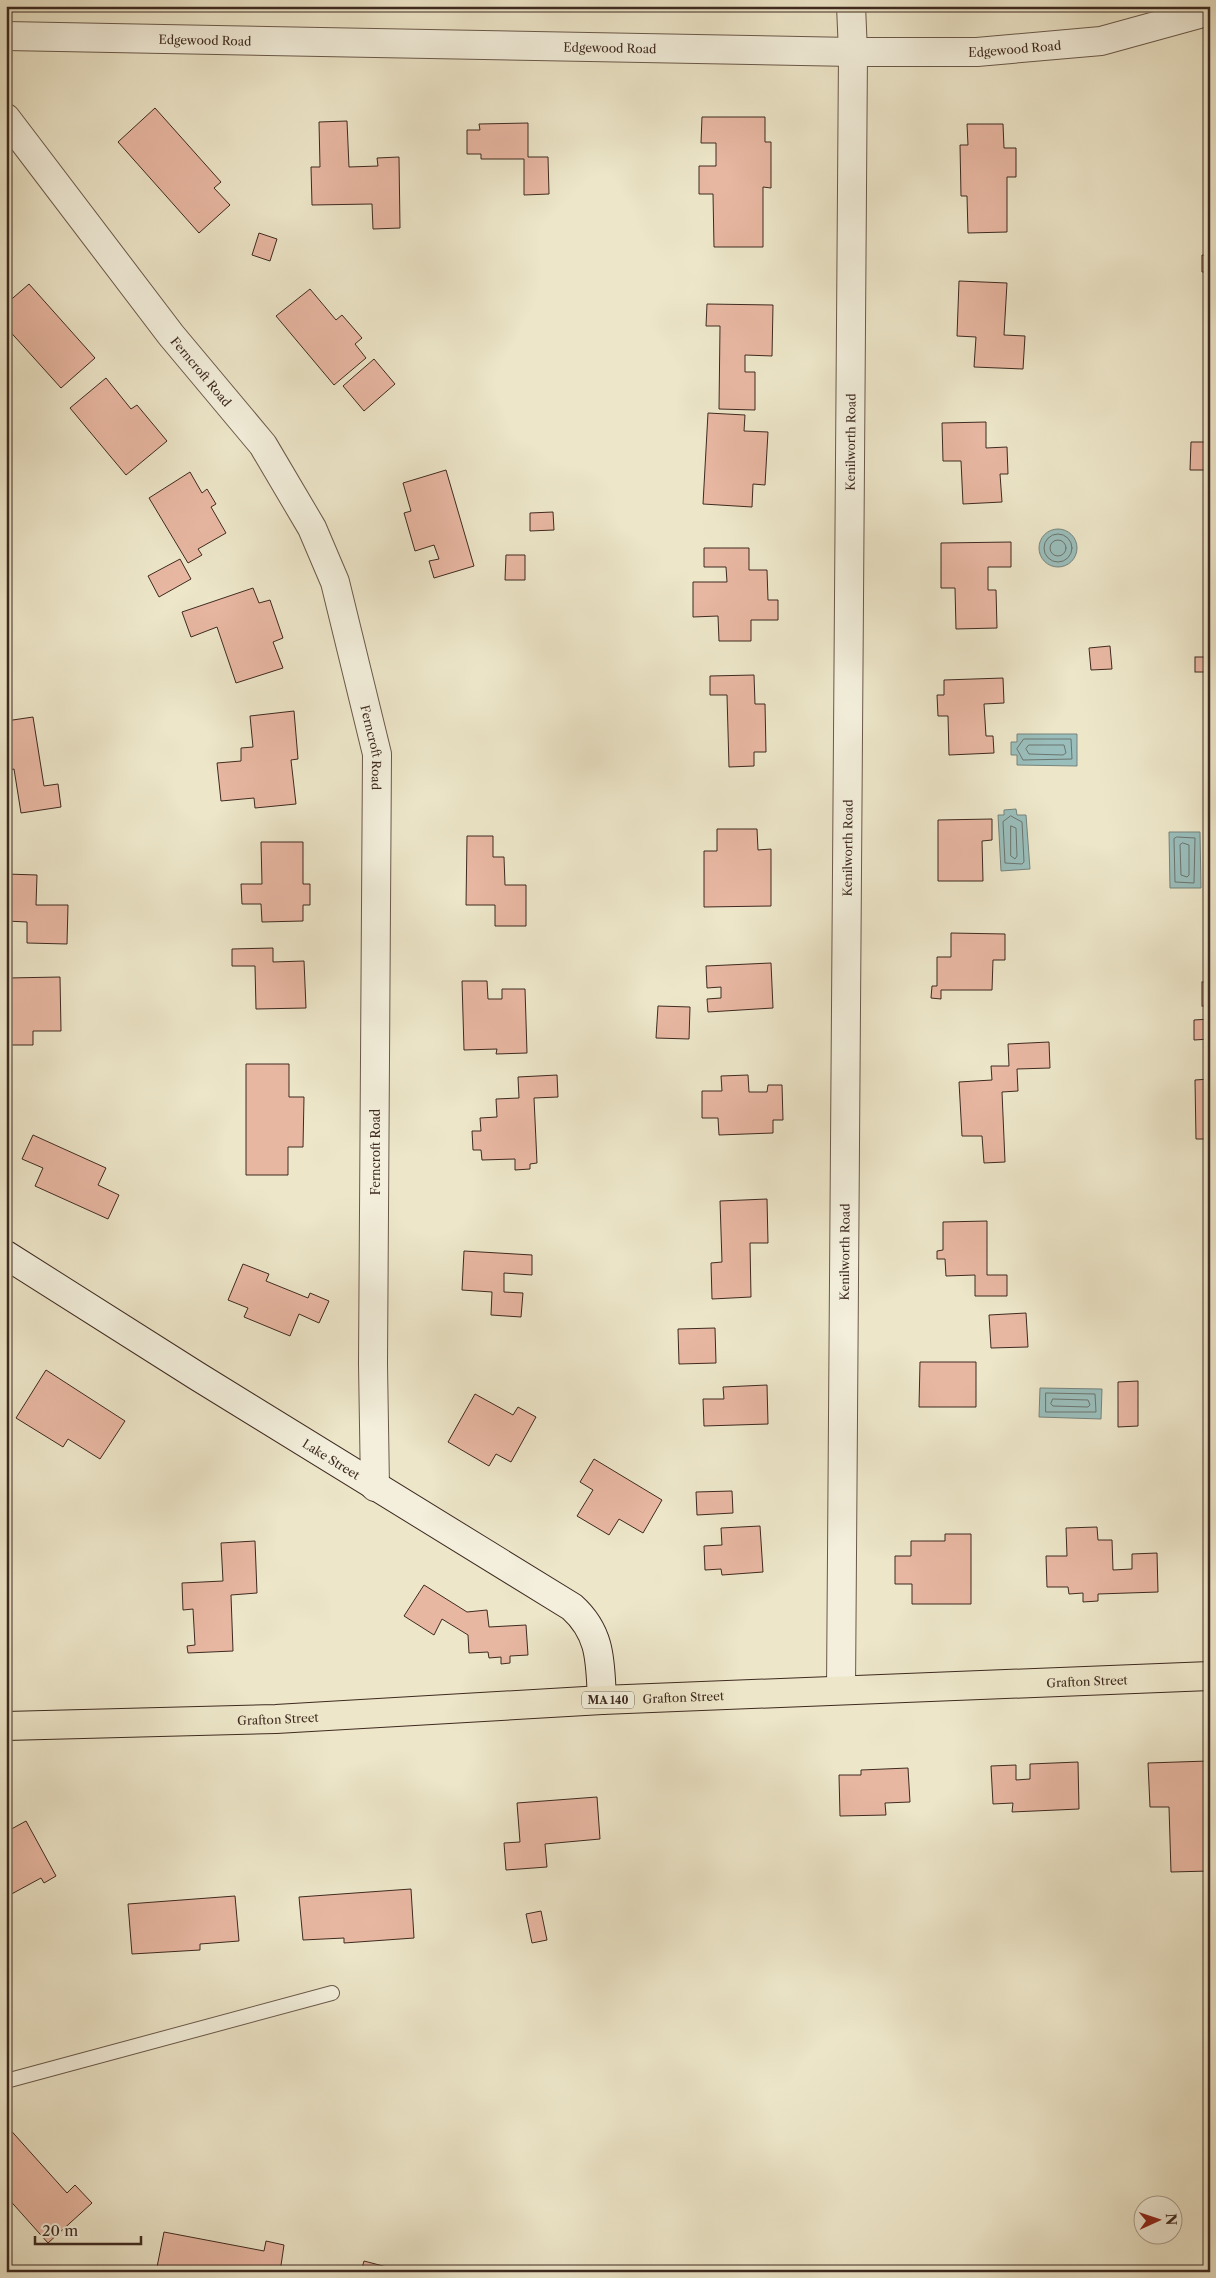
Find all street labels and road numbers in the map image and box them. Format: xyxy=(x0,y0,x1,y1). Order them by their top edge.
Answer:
street label: Edgewood Road xyxy=(158,31,252,48)
street label: Edgewood Road xyxy=(968,37,1062,60)
street label: Edgewood Road xyxy=(563,39,657,56)
street label: Ferncroft Road xyxy=(168,333,235,410)
street label: Kenilworth Road xyxy=(842,393,858,491)
street label: Ferncroft Road xyxy=(358,703,385,791)
street label: Kenilworth Road xyxy=(839,799,855,897)
street label: Ferncroft Road xyxy=(368,1108,383,1195)
street label: Kenilworth Road xyxy=(836,1203,852,1301)
street label: Lake Street xyxy=(300,1435,364,1483)
street label: Grafton Street xyxy=(1046,1672,1129,1690)
street label: Grafton Street xyxy=(642,1688,725,1706)
road number: MA 140 xyxy=(582,1692,634,1708)
street label: Grafton Street xyxy=(237,1709,320,1728)

